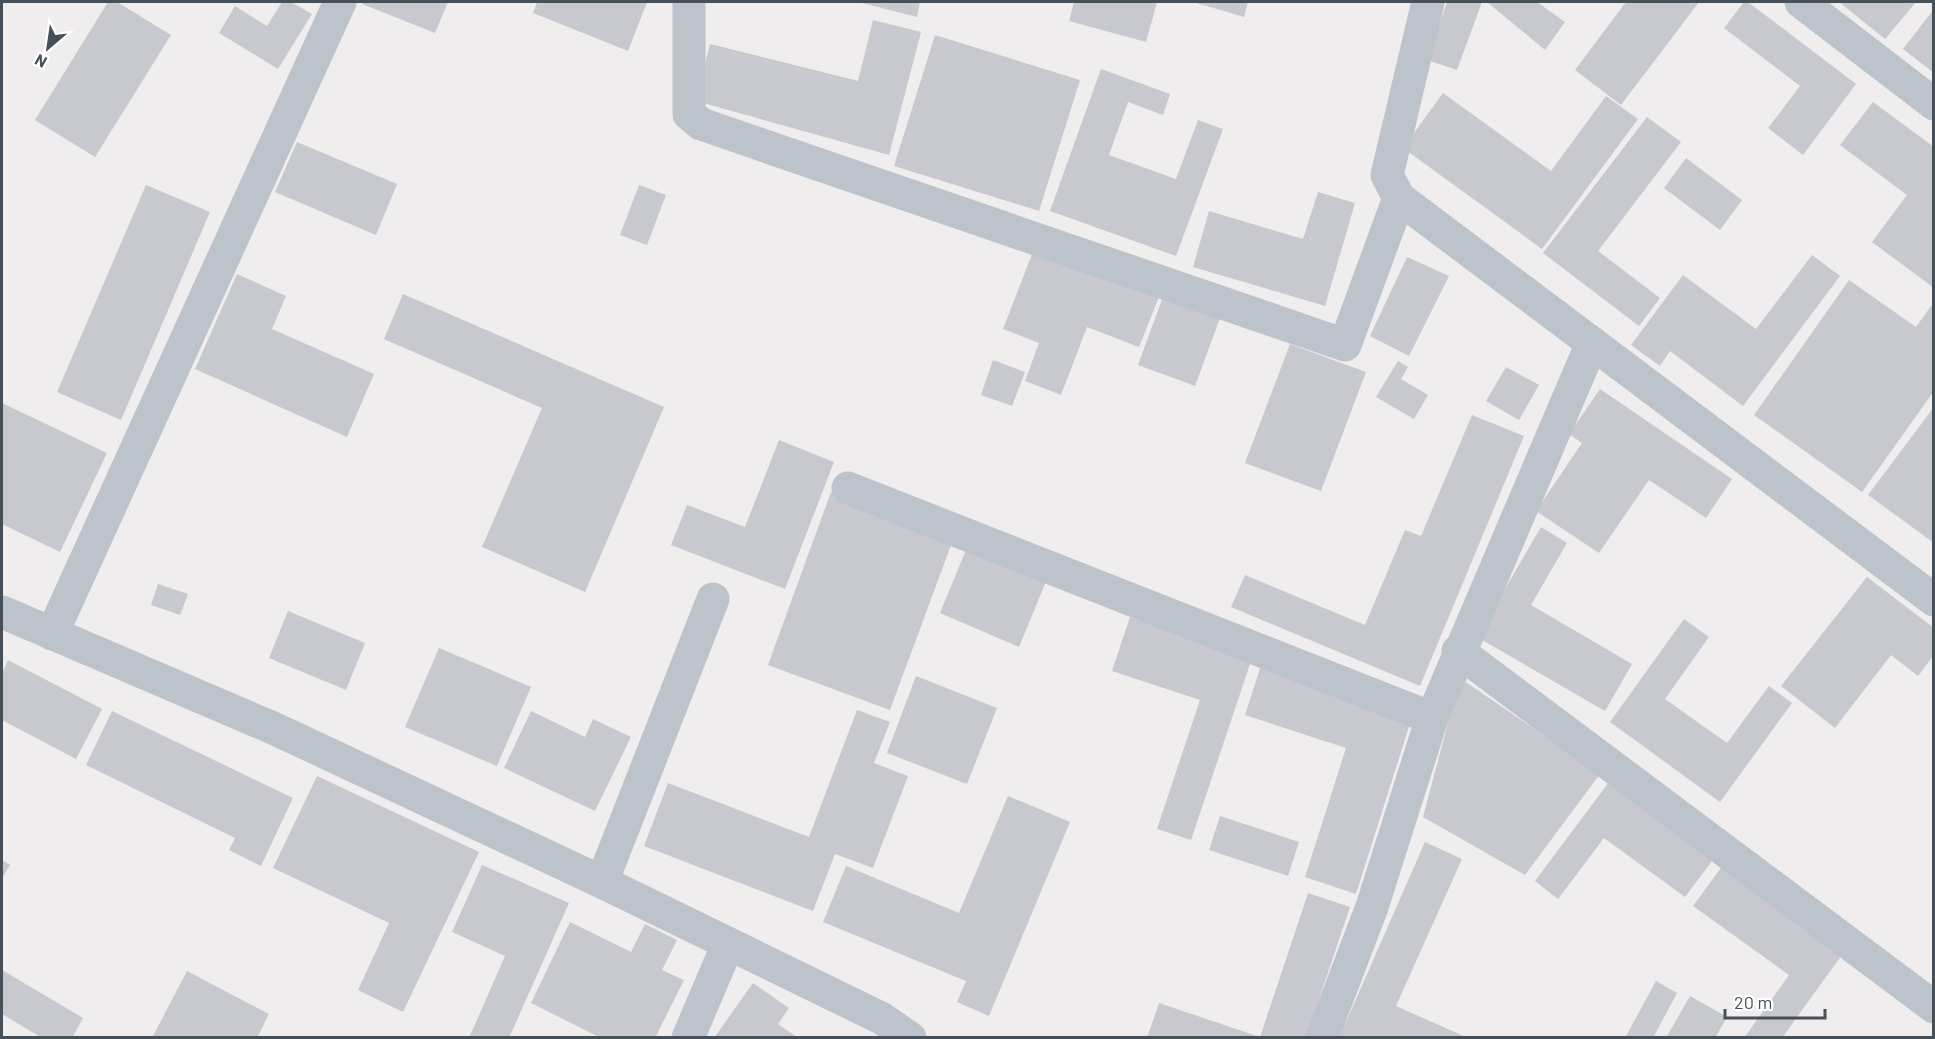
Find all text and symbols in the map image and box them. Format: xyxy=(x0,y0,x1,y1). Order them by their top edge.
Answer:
north arrow xyxy=(18,18,78,78)
text: N xyxy=(31,51,50,72)
scale bar xyxy=(1725,982,1826,1020)
text: 20 m xyxy=(1734,991,1772,1013)

